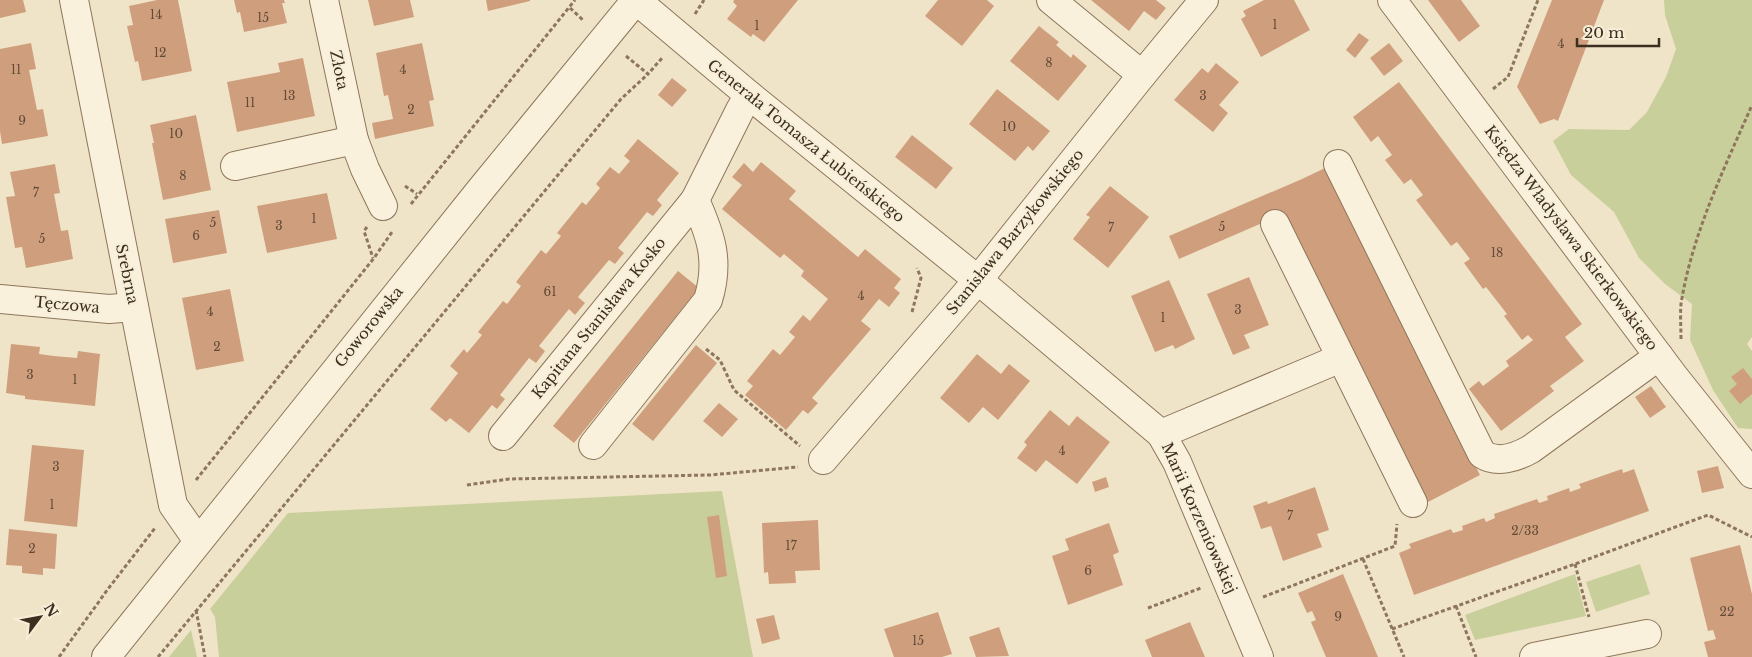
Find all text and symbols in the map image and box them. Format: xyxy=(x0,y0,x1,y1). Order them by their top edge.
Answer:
house number: 14 xyxy=(150,7,162,22)
house number: 15 xyxy=(257,10,269,25)
scale bar xyxy=(1577,15,1660,47)
house number: 1 xyxy=(1272,17,1278,32)
house number: 1 xyxy=(754,18,760,33)
text: 20 m xyxy=(1584,23,1624,42)
house number: 4 xyxy=(1557,36,1565,51)
house number: 12 xyxy=(154,45,166,60)
street label: Złota xyxy=(326,48,353,92)
street label: Generała Tomasza Łubieńskiego xyxy=(704,55,909,226)
house number: 8 xyxy=(1045,55,1053,70)
house number: 11 xyxy=(11,62,21,77)
house number: 4 xyxy=(399,62,407,77)
house number: 13 xyxy=(283,88,295,103)
house number: 3 xyxy=(1199,88,1207,103)
house number: 11 xyxy=(245,95,255,110)
house number: 2 xyxy=(407,102,415,117)
house number: 9 xyxy=(18,113,26,128)
house number: 10 xyxy=(1002,119,1016,134)
street label: Księdza Władysława Skierkowskiego xyxy=(1480,121,1662,354)
house number: 10 xyxy=(169,126,183,141)
street label: Stanisława Barzykowskiego xyxy=(942,145,1088,318)
house number: 8 xyxy=(179,168,187,183)
house number: 7 xyxy=(33,185,40,200)
house number: 1 xyxy=(311,211,317,226)
house number: 5 xyxy=(210,215,217,230)
house number: 3 xyxy=(275,218,283,233)
house number: 5 xyxy=(1219,219,1226,234)
house number: 7 xyxy=(1108,220,1115,235)
house number: 6 xyxy=(192,228,200,243)
house number: 5 xyxy=(39,231,46,246)
street label: Kapitana Stanisława Kosko xyxy=(528,233,670,402)
street label: Srebrna xyxy=(112,242,143,306)
house number: 18 xyxy=(1491,245,1503,260)
street label: Goworowska xyxy=(330,282,407,371)
house number: 61 xyxy=(543,284,557,299)
house number: 4 xyxy=(857,288,865,303)
street label: Tęczowa xyxy=(33,292,101,317)
house number: 3 xyxy=(1234,302,1242,317)
house number: 4 xyxy=(206,304,214,319)
house number: 1 xyxy=(1160,310,1166,325)
house number: 2 xyxy=(213,339,221,354)
house number: 3 xyxy=(26,367,34,382)
house number: 1 xyxy=(72,372,78,387)
street label: Marii Korzeniowskiej xyxy=(1158,439,1241,596)
house number: 4 xyxy=(1058,443,1066,458)
house number: 3 xyxy=(52,459,60,474)
house number: 1 xyxy=(49,497,55,512)
house number: 7 xyxy=(1287,508,1294,523)
house number: 2/33 xyxy=(1511,523,1539,538)
house number: 17 xyxy=(785,538,798,553)
house number: 2 xyxy=(28,541,36,556)
house number: 6 xyxy=(1084,563,1092,578)
north arrow xyxy=(15,592,65,642)
text: N xyxy=(40,600,62,620)
house number: 22 xyxy=(1720,604,1734,619)
house number: 9 xyxy=(1334,609,1342,624)
house number: 15 xyxy=(912,633,924,648)

